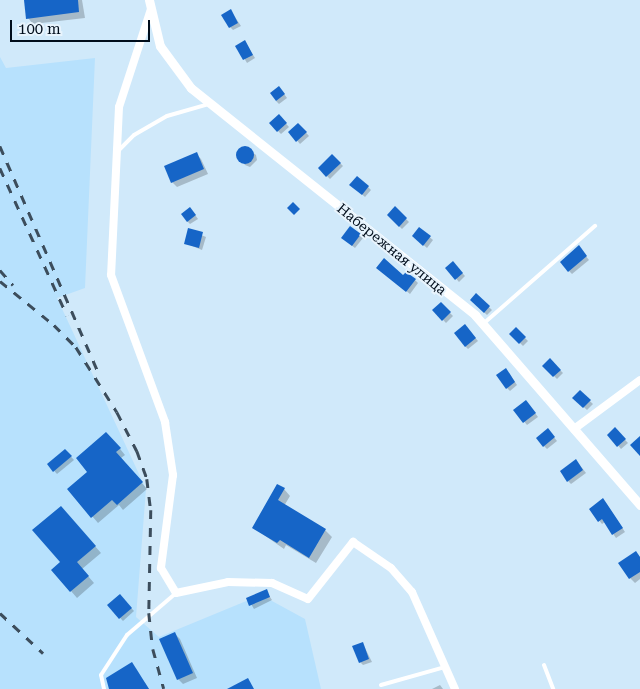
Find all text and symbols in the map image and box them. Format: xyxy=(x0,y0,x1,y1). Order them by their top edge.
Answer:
scale bar xyxy=(12,10,152,42)
text: 100 m xyxy=(18,20,61,38)
street label: Набережная улица xyxy=(334,200,450,298)

